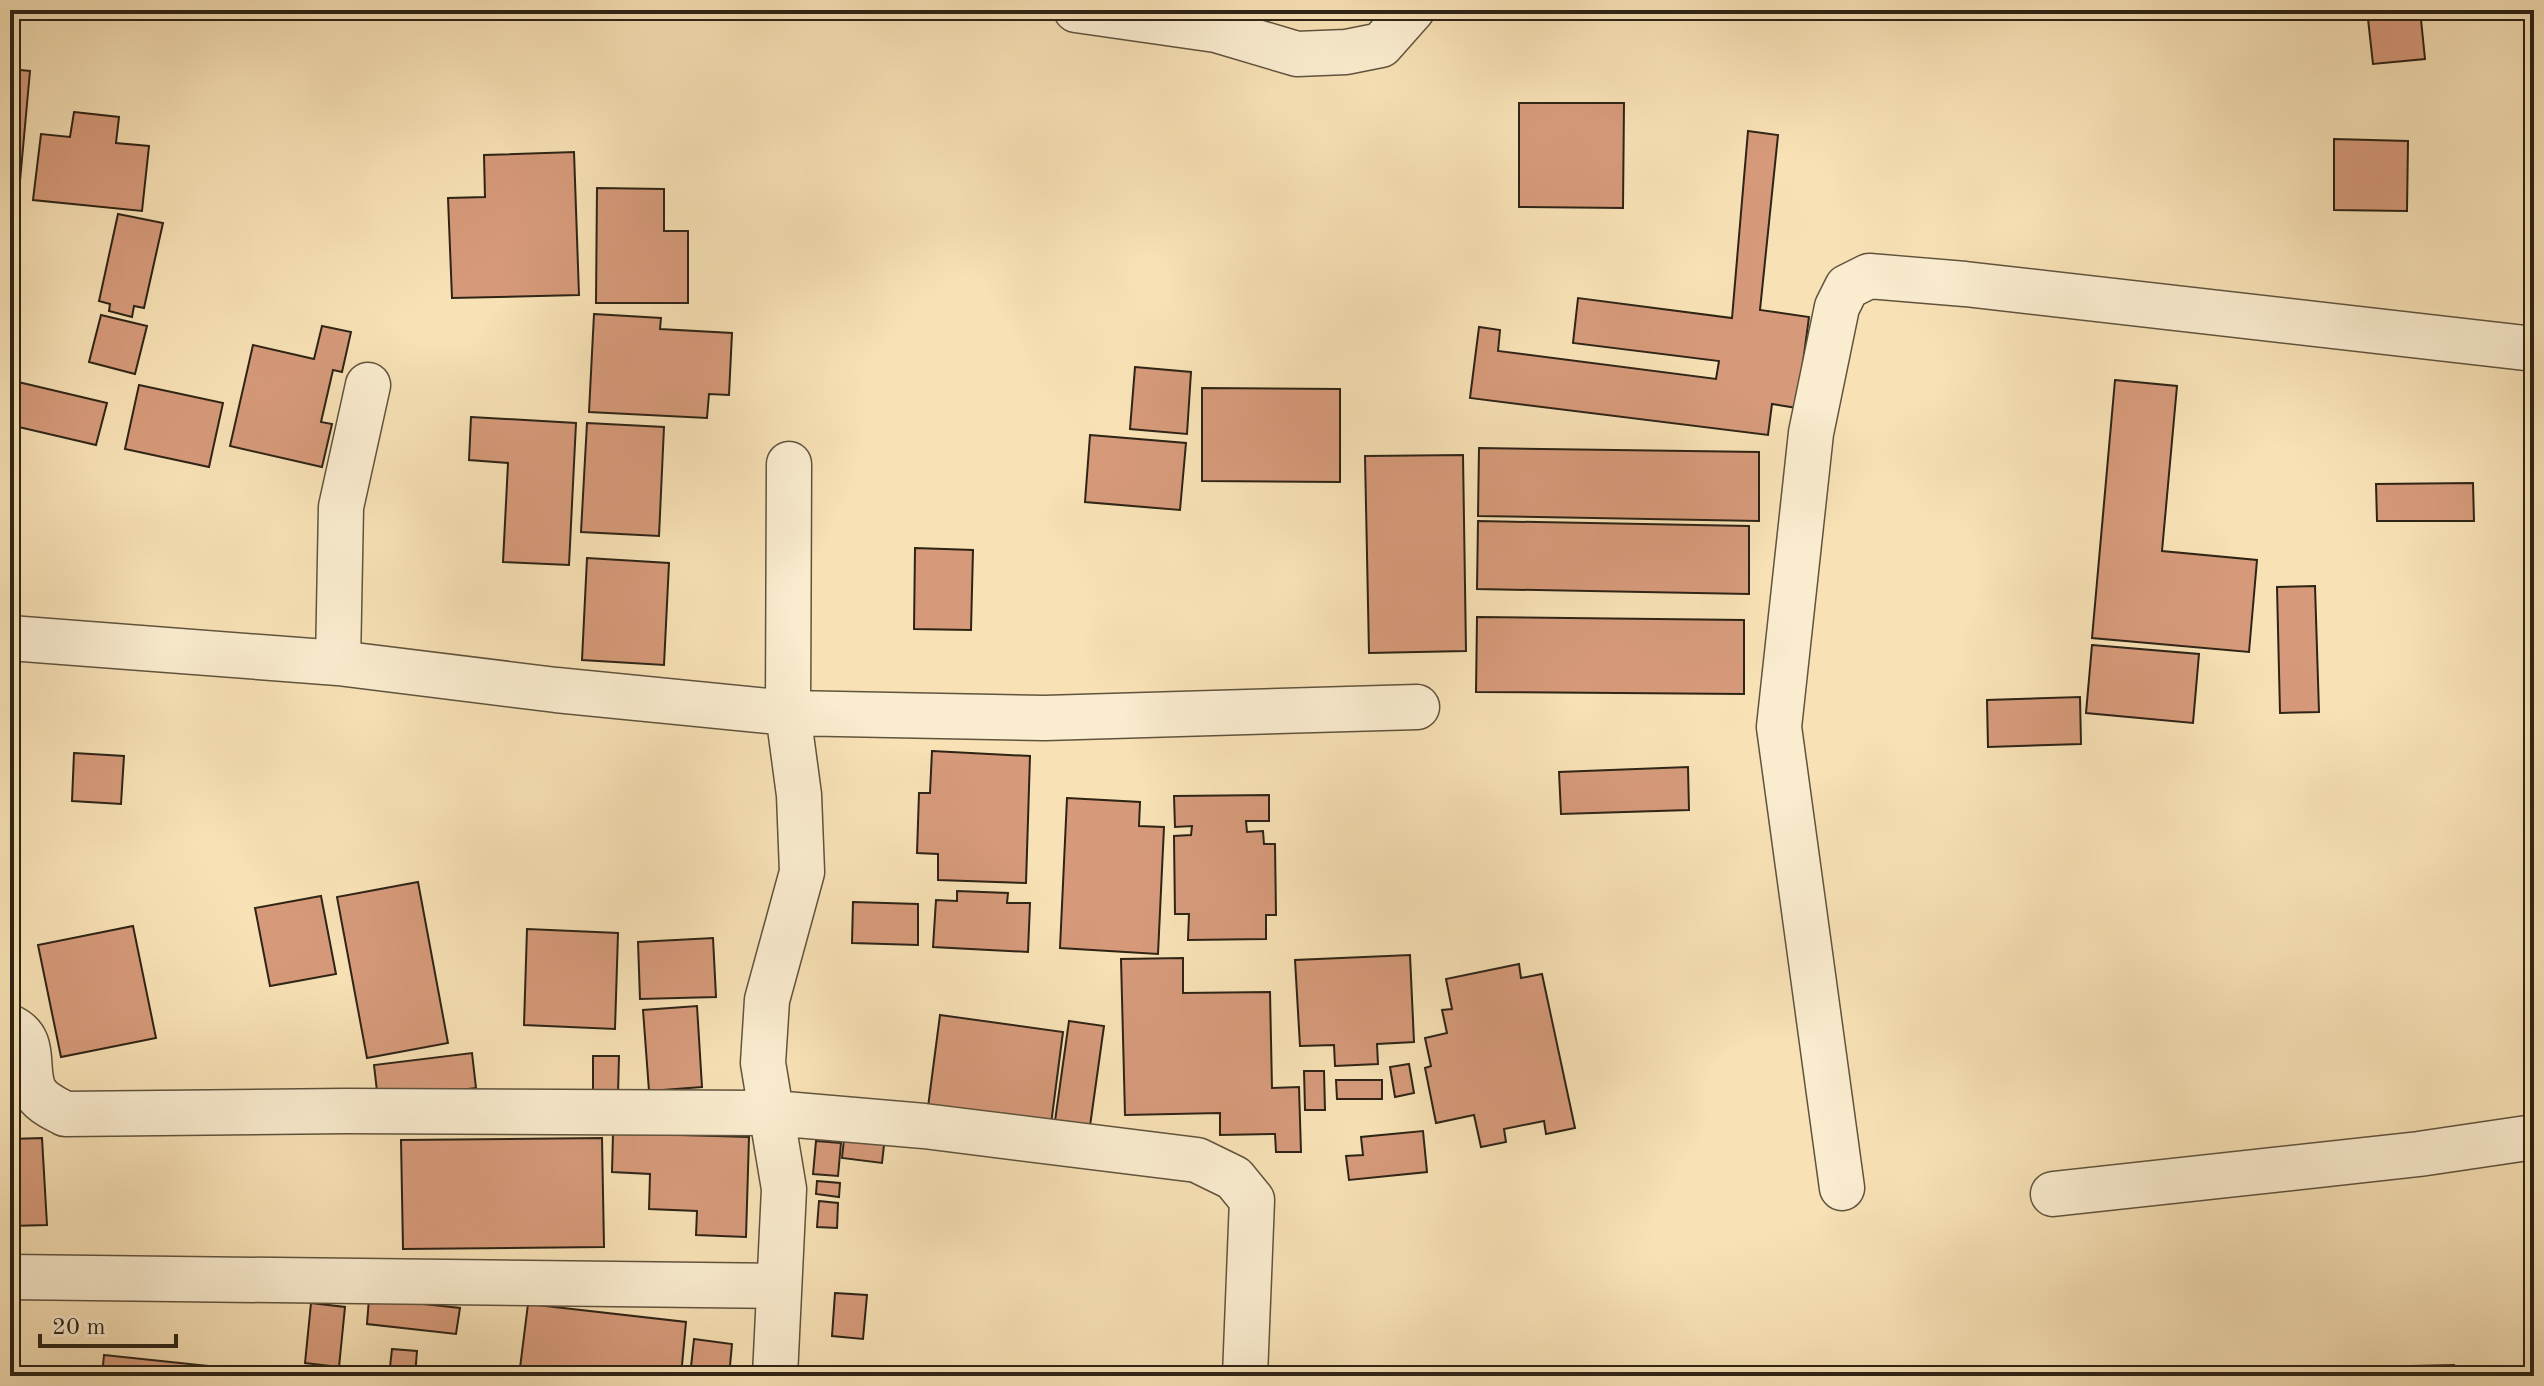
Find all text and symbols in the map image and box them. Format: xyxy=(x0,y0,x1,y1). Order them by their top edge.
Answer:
scale bar xyxy=(40,1298,176,1348)
text: 20 m xyxy=(52,1316,106,1340)

